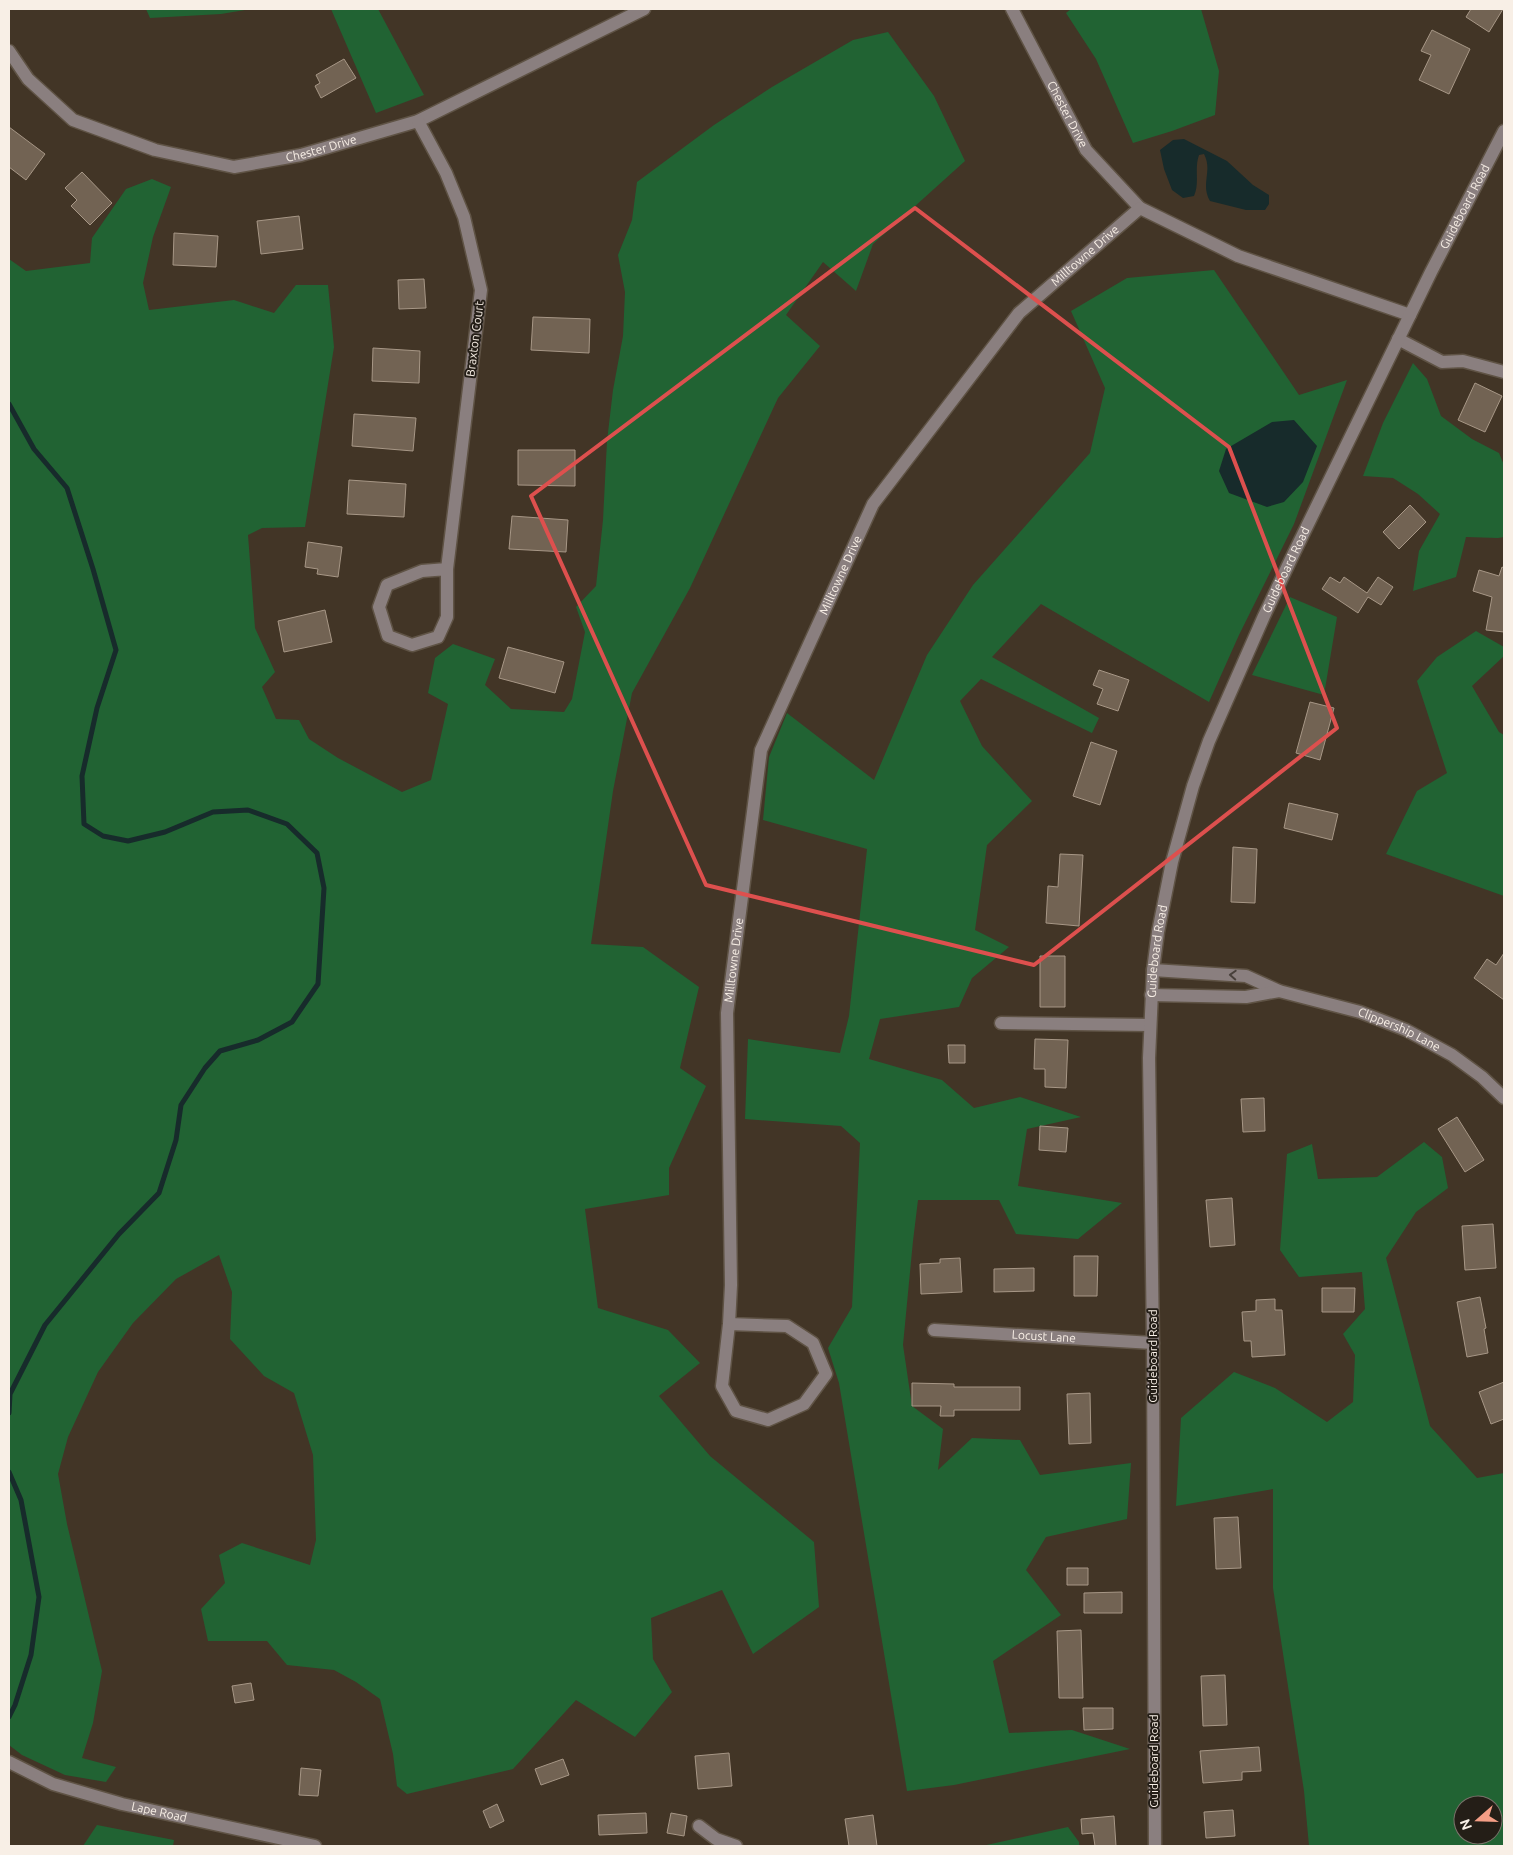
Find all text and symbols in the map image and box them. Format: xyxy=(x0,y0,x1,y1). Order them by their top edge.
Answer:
street label: Chester Drive xyxy=(1045,79,1090,150)
street label: Chester Drive xyxy=(285,132,358,164)
street label: Guideboard Road xyxy=(1437,162,1492,251)
street label: Milltowne Drive xyxy=(1048,222,1121,288)
street label: Braxton Court xyxy=(463,300,486,378)
street label: Guideboard Road xyxy=(1259,525,1312,615)
street label: Milltowne Drive xyxy=(817,533,864,616)
street label: Guideboard Road xyxy=(1145,904,1169,998)
street label: Milltowne Drive xyxy=(721,917,745,1003)
one-way arrow xyxy=(1229,969,1237,980)
street label: Clippership Lane xyxy=(1356,1005,1443,1053)
street label: Guideboard Road xyxy=(1146,1309,1159,1403)
street label: Locust Lane xyxy=(1011,1328,1076,1344)
street label: Guideboard Road xyxy=(1147,1714,1160,1808)
north arrow xyxy=(1453,1795,1503,1845)
street label: Lape Road xyxy=(130,1799,188,1824)
text: N xyxy=(1456,1817,1475,1832)

